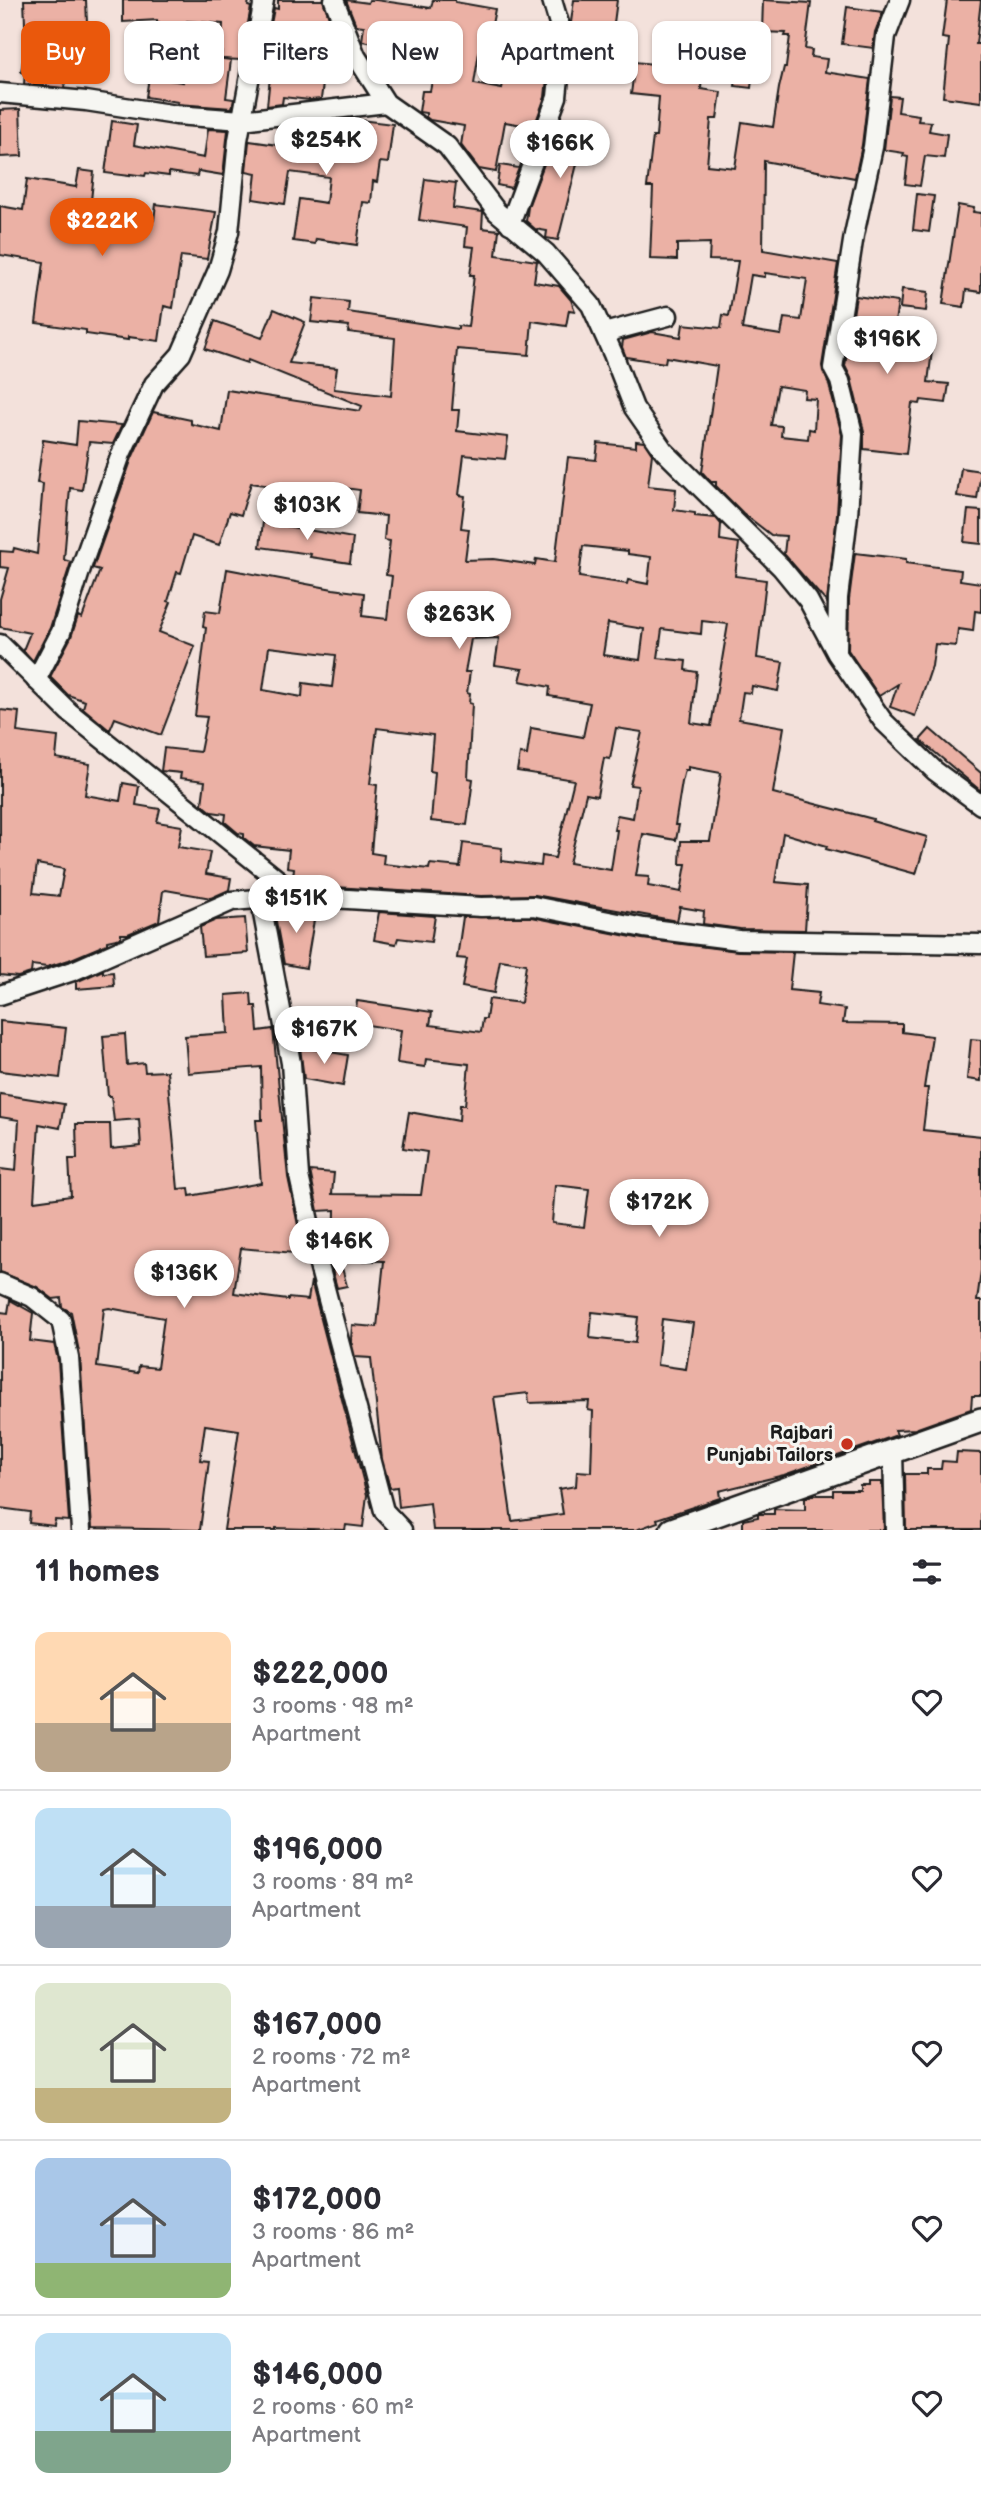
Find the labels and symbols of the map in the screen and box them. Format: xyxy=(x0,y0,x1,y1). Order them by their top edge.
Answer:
pin: $254K xyxy=(277,118,375,177)
pin: $166K xyxy=(511,120,609,180)
pin: $222K xyxy=(53,198,151,258)
pin: $196K xyxy=(838,316,936,376)
pin: $103K xyxy=(258,482,356,542)
pin: $263K xyxy=(410,592,508,651)
pin: $151K xyxy=(247,876,345,935)
pin: $167K xyxy=(275,1006,373,1066)
pin: $172K xyxy=(610,1180,708,1239)
pin: $146K xyxy=(290,1218,388,1278)
pin: $136K xyxy=(135,1250,233,1310)
place label: Rajbari Punjabi Tailors xyxy=(706,1422,833,1467)
marker: Rajbari Punjabi Tailors xyxy=(839,1436,855,1452)

